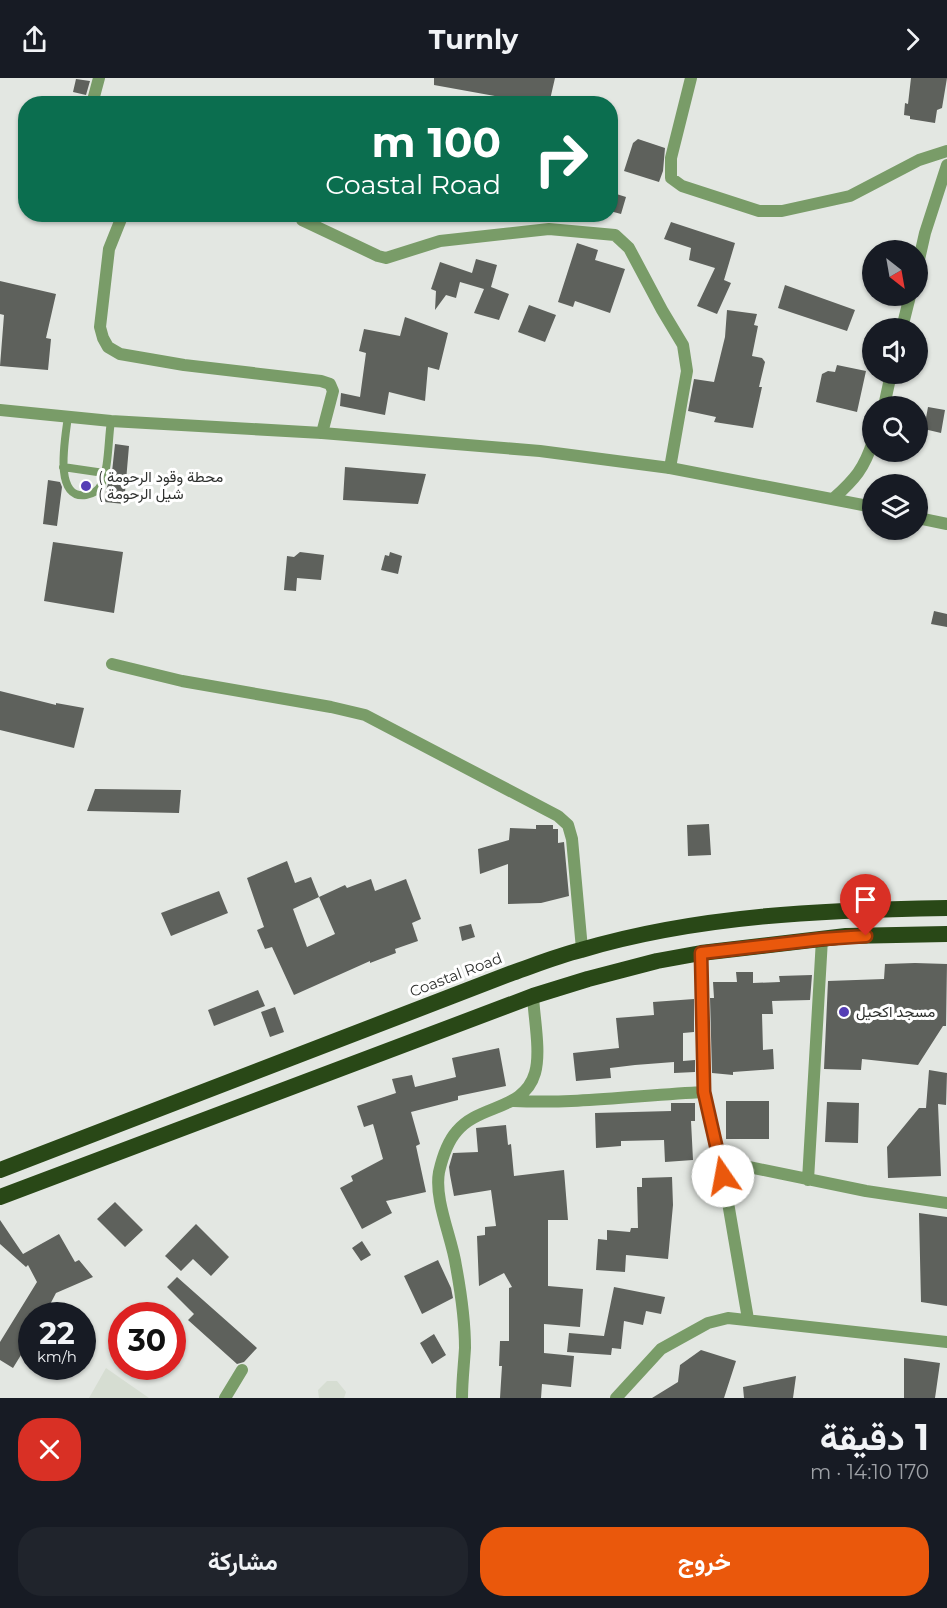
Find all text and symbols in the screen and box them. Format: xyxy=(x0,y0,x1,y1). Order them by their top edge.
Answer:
icon: share xyxy=(18,23,51,56)
text: Turnly xyxy=(429,23,518,56)
icon: forward xyxy=(896,23,929,56)
text: 100 m xyxy=(372,116,501,168)
icon: right xyxy=(522,120,600,198)
text: Coastal Road xyxy=(325,168,501,201)
north arrow xyxy=(862,240,928,306)
map controls xyxy=(862,240,928,540)
button: sound xyxy=(862,318,928,384)
button: search xyxy=(862,396,928,462)
place label: ( محطة وقود الرحومة ( شيل الرحومة xyxy=(98,467,223,503)
button: layers xyxy=(862,474,928,540)
marker: ( محطة وقود الرحومة ( شيل الرحومة xyxy=(79,479,93,493)
pin xyxy=(840,874,891,936)
icon: arrive xyxy=(849,883,882,916)
street label: Coastal Road xyxy=(407,948,505,1001)
place label: مسجد اكحيل xyxy=(856,1002,935,1021)
marker: مسجد اكحيل xyxy=(837,1005,851,1019)
position arrow xyxy=(691,1144,755,1208)
speed limit sign: 30 xyxy=(108,1302,186,1380)
text: 22 xyxy=(39,1315,75,1352)
text: km/h xyxy=(37,1347,77,1366)
text: 1 دقيقة xyxy=(820,1415,929,1459)
button: close xyxy=(18,1418,81,1481)
text: 170 m · 14:10 xyxy=(810,1460,929,1484)
button: مشاركة xyxy=(18,1527,468,1596)
button: خروج xyxy=(480,1527,929,1596)

